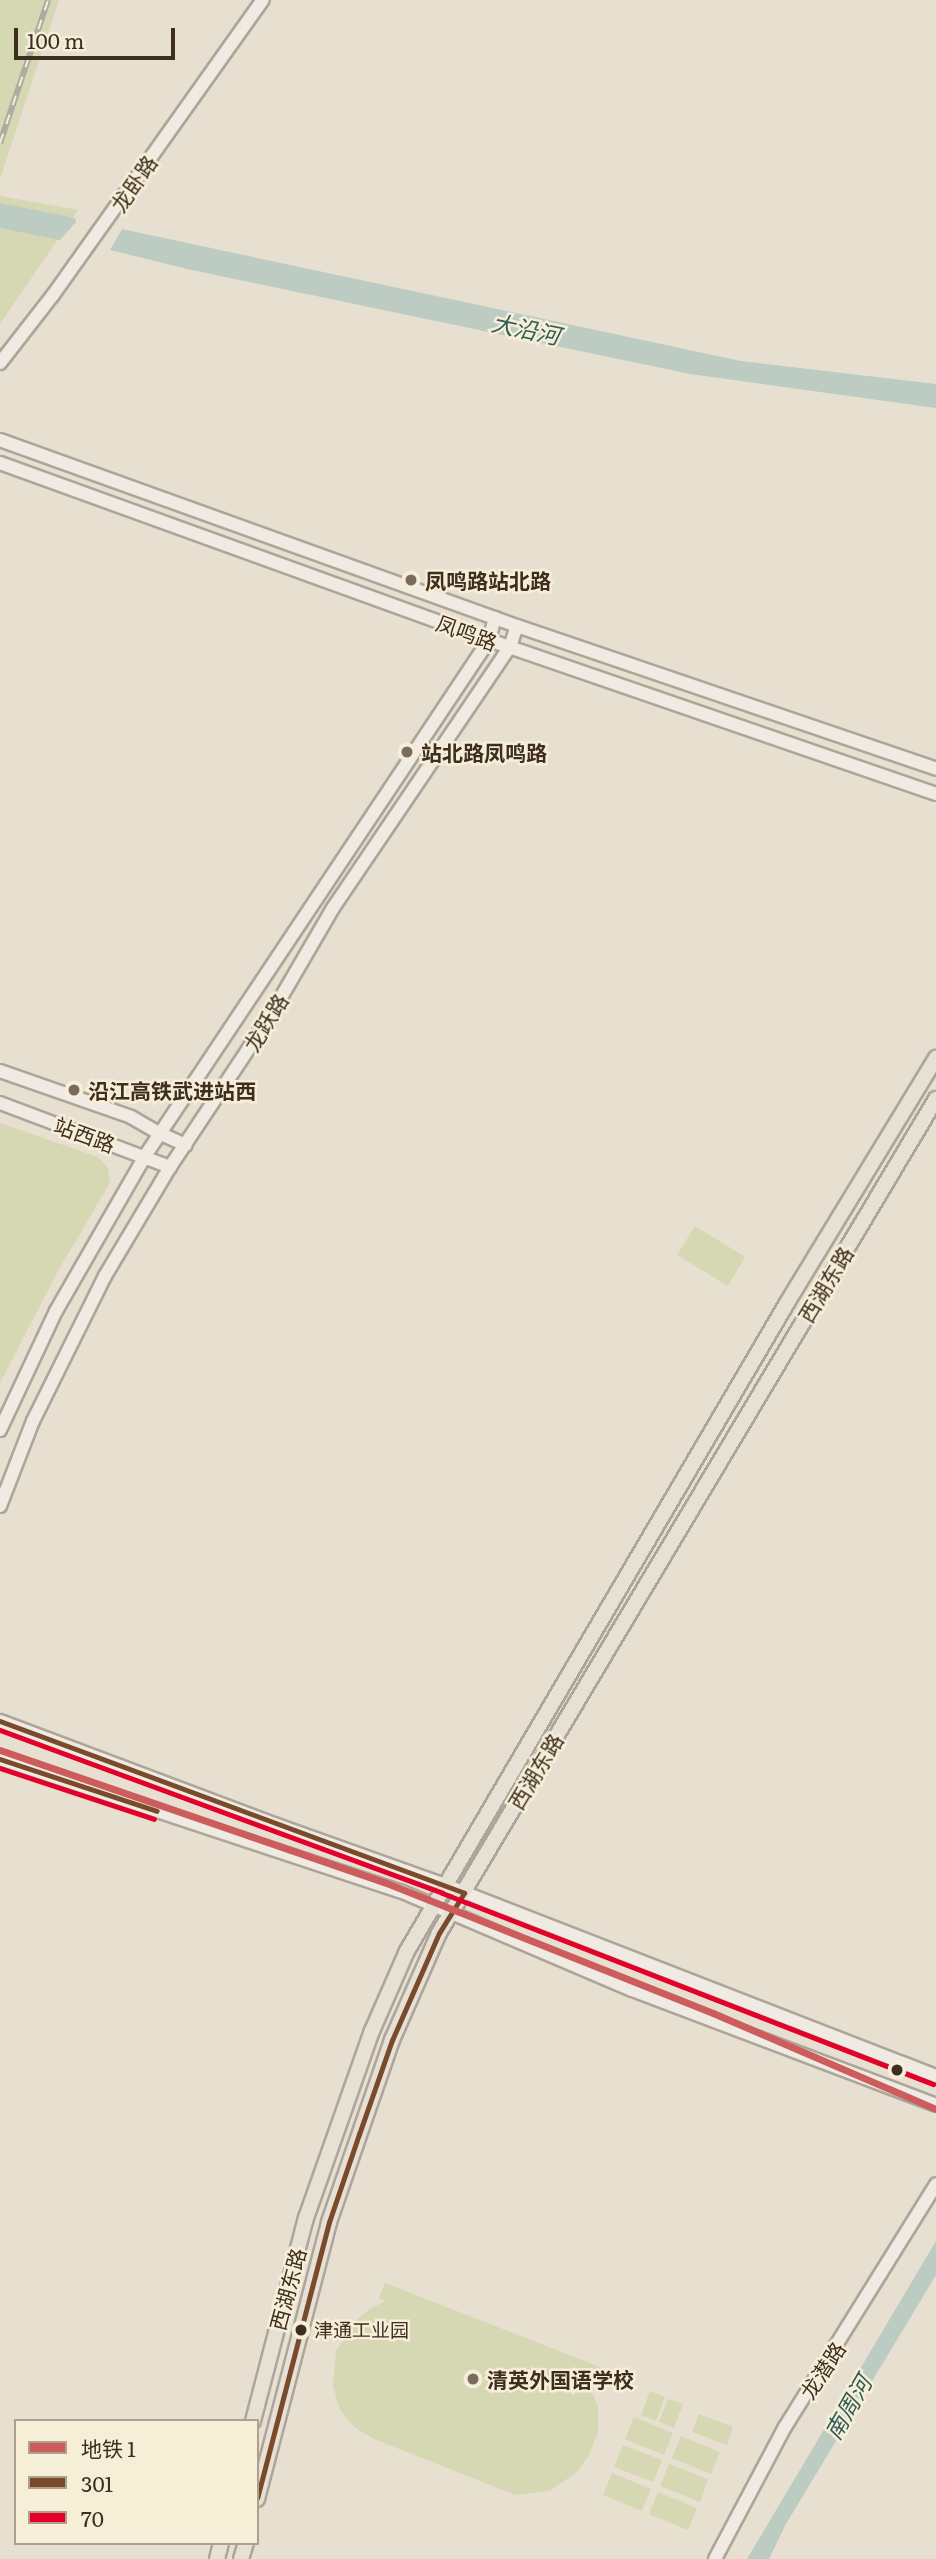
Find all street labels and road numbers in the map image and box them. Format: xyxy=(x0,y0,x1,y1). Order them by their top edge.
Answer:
street label: 龙卧路 xyxy=(105,150,161,216)
street label: 凤鸣路 xyxy=(433,609,501,655)
street label: 龙跃路 xyxy=(238,989,292,1055)
street label: 站西路 xyxy=(51,1111,119,1157)
street label: 西湖东路 xyxy=(793,1242,857,1326)
street label: 西湖东路 xyxy=(503,1729,567,1813)
street label: 西湖东路 xyxy=(264,2245,310,2333)
street label: 龙潜路 xyxy=(794,2337,850,2403)

